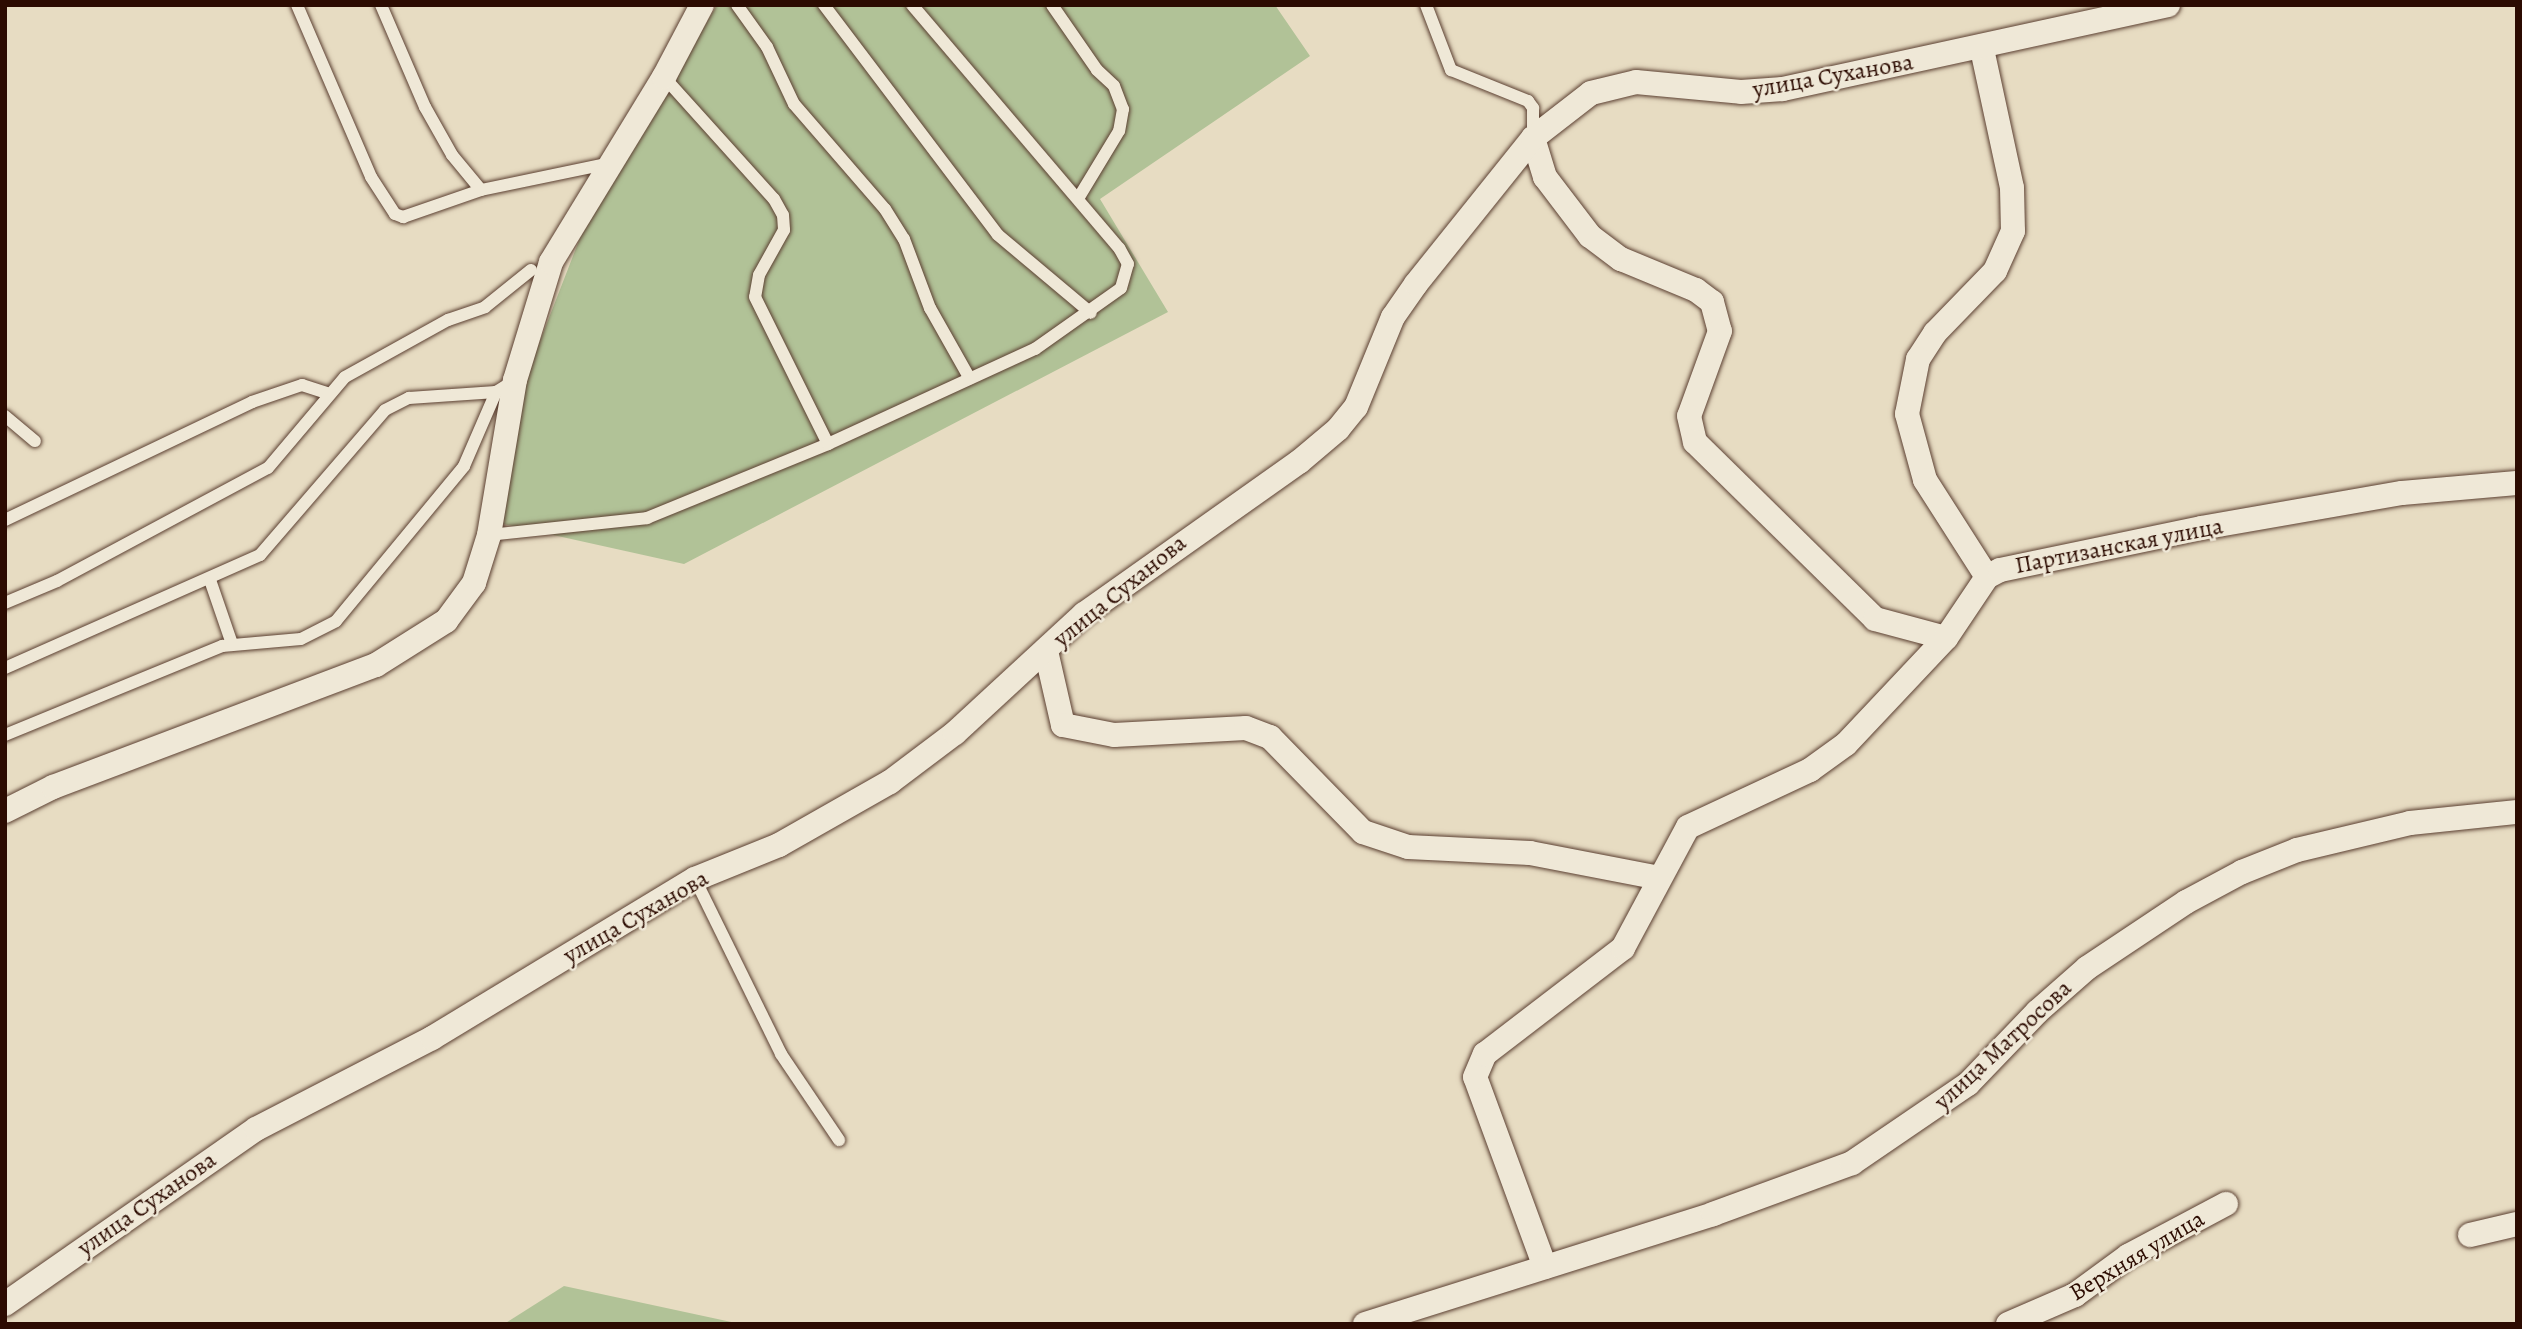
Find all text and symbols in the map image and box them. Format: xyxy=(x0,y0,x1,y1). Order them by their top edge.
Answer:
street label: улица Суханова xyxy=(1750,48,1916,104)
street label: Партизанская улица xyxy=(2013,512,2225,580)
street label: улица Суханова xyxy=(1048,529,1192,653)
street label: улица Суханова xyxy=(558,864,714,970)
street label: улица Матросова xyxy=(1928,974,2078,1116)
street label: улица Суханова xyxy=(72,1146,222,1262)
street label: Верхняя улица xyxy=(2064,1204,2210,1308)

